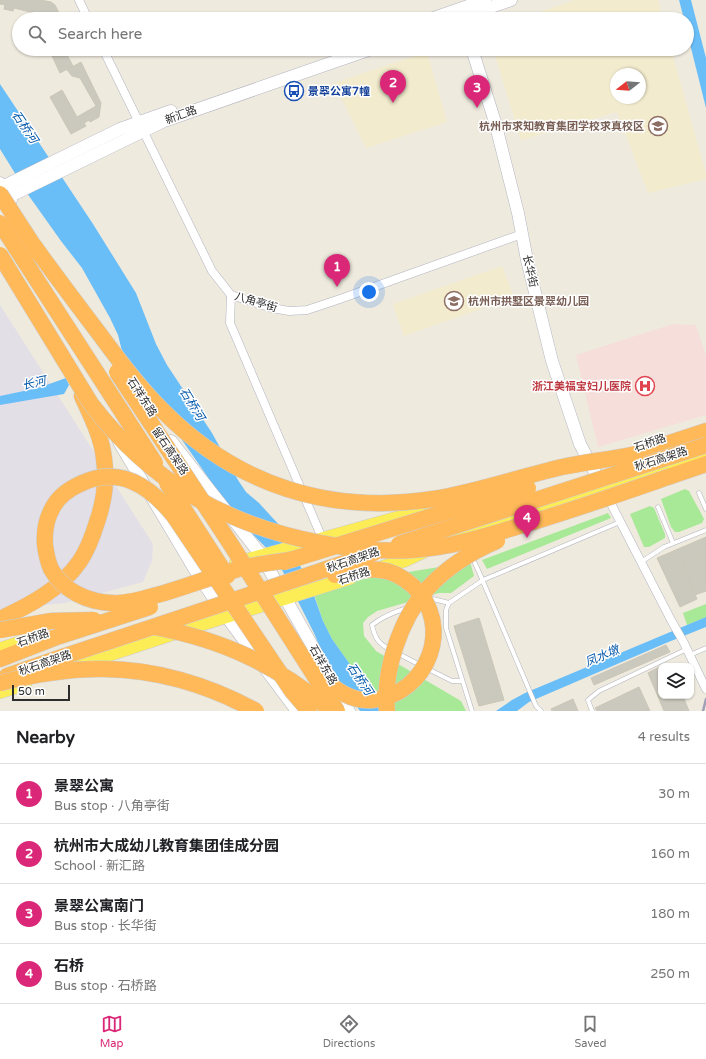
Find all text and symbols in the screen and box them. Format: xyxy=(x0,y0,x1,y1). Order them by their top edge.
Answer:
search box xyxy=(12,12,694,56)
icon: search xyxy=(26,23,48,45)
text: Search here xyxy=(58,25,142,43)
north arrow xyxy=(610,68,646,104)
pin: 2 xyxy=(380,70,406,103)
pin: 3 xyxy=(464,75,490,108)
bus stop icon: 景翆公寓7幢 xyxy=(283,80,305,102)
place label: 景翆公寓7幢 xyxy=(308,85,370,98)
street label: 新汇路 xyxy=(163,103,199,127)
water label: 石桥河 xyxy=(9,108,42,147)
school or university icon: 杭州市求知教育集团学校求真校区 xyxy=(647,115,669,137)
place label: 杭州市求知教育集团学校求真校区 xyxy=(479,120,644,133)
street label: 长华街 xyxy=(520,253,540,289)
pin: 1 xyxy=(324,254,350,287)
your location xyxy=(359,282,379,302)
street label: 八角亭街 xyxy=(233,290,279,314)
school or university icon: 杭州市拱墅区景翠幼儿园 xyxy=(443,290,465,312)
place label: 杭州市拱墅区景翠幼儿园 xyxy=(468,295,589,308)
water label: 长河 xyxy=(21,373,49,392)
street label: 石祥东路 xyxy=(125,375,159,419)
hospital icon: 浙江美福宝妇儿医院 xyxy=(634,375,656,397)
place label: 浙江美福宝妇儿医院 xyxy=(532,380,631,393)
water label: 石桥河 xyxy=(177,385,208,425)
street label: 留石高架路 xyxy=(149,425,191,477)
street label: 石桥路 xyxy=(632,431,668,455)
street label: 秋石高架路 xyxy=(633,444,689,474)
pin: 4 xyxy=(514,505,540,538)
street label: 秋石高架路 xyxy=(325,545,381,575)
street label: 石桥路 xyxy=(336,565,372,587)
street label: 石桥路 xyxy=(15,626,51,650)
water label: 凤水墩 xyxy=(583,642,623,669)
street label: 石祥东路 xyxy=(306,643,340,687)
street label: 秋石高架路 xyxy=(17,648,73,678)
water label: 石桥河 xyxy=(344,660,377,699)
map controls xyxy=(658,663,694,699)
button: layers xyxy=(658,663,694,699)
scale bar xyxy=(12,683,70,702)
text: 50 m xyxy=(18,685,45,698)
text: Nearby xyxy=(16,727,75,748)
text: 4 results xyxy=(638,729,690,745)
text: 景翠公寓 xyxy=(54,777,114,795)
text: 1 xyxy=(25,786,33,802)
text: 30 m xyxy=(658,786,690,802)
text: Bus stop · 八角亭街 xyxy=(54,798,170,814)
text: 杭州市大成幼儿教育集团佳成分园 xyxy=(54,837,279,855)
text: 2 xyxy=(25,846,33,862)
text: 160 m xyxy=(650,846,690,862)
text: School · 新汇路 xyxy=(54,858,145,874)
text: 景翠公寓南门 xyxy=(54,897,144,915)
text: 3 xyxy=(25,906,33,922)
text: 180 m xyxy=(650,906,690,922)
text: Bus stop · 长华街 xyxy=(54,918,157,934)
text: 石桥 xyxy=(54,957,84,975)
text: 4 xyxy=(25,966,33,982)
text: 250 m xyxy=(650,966,690,982)
text: Bus stop · 石桥路 xyxy=(54,978,157,994)
tab: Map xyxy=(100,1013,123,1050)
tab: Directions xyxy=(323,1013,375,1050)
tab: Saved xyxy=(575,1013,606,1050)

